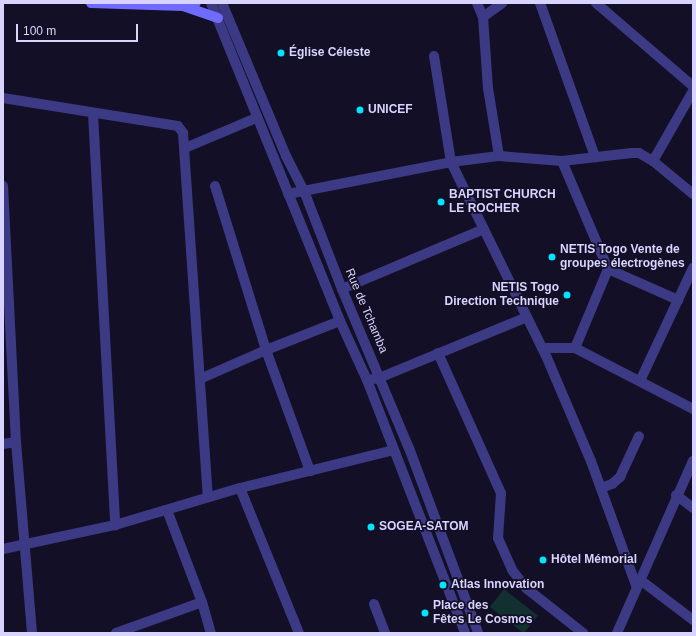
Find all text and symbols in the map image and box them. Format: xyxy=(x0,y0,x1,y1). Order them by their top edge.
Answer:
scale bar xyxy=(18,16,140,42)
text: 100 m xyxy=(23,24,56,38)
place label: Église Céleste xyxy=(289,46,370,60)
marker: Église Céleste xyxy=(276,48,286,58)
place label: UNICEF xyxy=(368,103,413,117)
marker: UNICEF xyxy=(355,105,365,115)
place label: BAPTIST CHURCH LE ROCHER xyxy=(449,188,556,216)
marker: BAPTIST CHURCH LE ROCHER xyxy=(436,197,446,207)
place label: NETIS Togo Vente de groupes électrogènes xyxy=(560,243,685,271)
marker: NETIS Togo Vente de groupes électrogènes xyxy=(547,252,557,262)
street label: Rue de Tchamba xyxy=(342,266,390,356)
place label: NETIS Togo Direction Technique xyxy=(445,281,559,309)
marker: NETIS Togo Direction Technique xyxy=(562,290,572,300)
place label: SOGEA-SATOM xyxy=(379,520,469,534)
marker: SOGEA-SATOM xyxy=(366,522,376,532)
place label: Hôtel Mémorial xyxy=(551,553,637,567)
marker: Hôtel Mémorial xyxy=(538,555,548,565)
place label: Atlas Innovation xyxy=(451,578,544,592)
marker: Atlas Innovation xyxy=(438,580,448,590)
place label: Place des Fêtes Le Cosmos xyxy=(433,599,532,627)
marker: Place des Fêtes Le Cosmos xyxy=(420,608,430,618)

